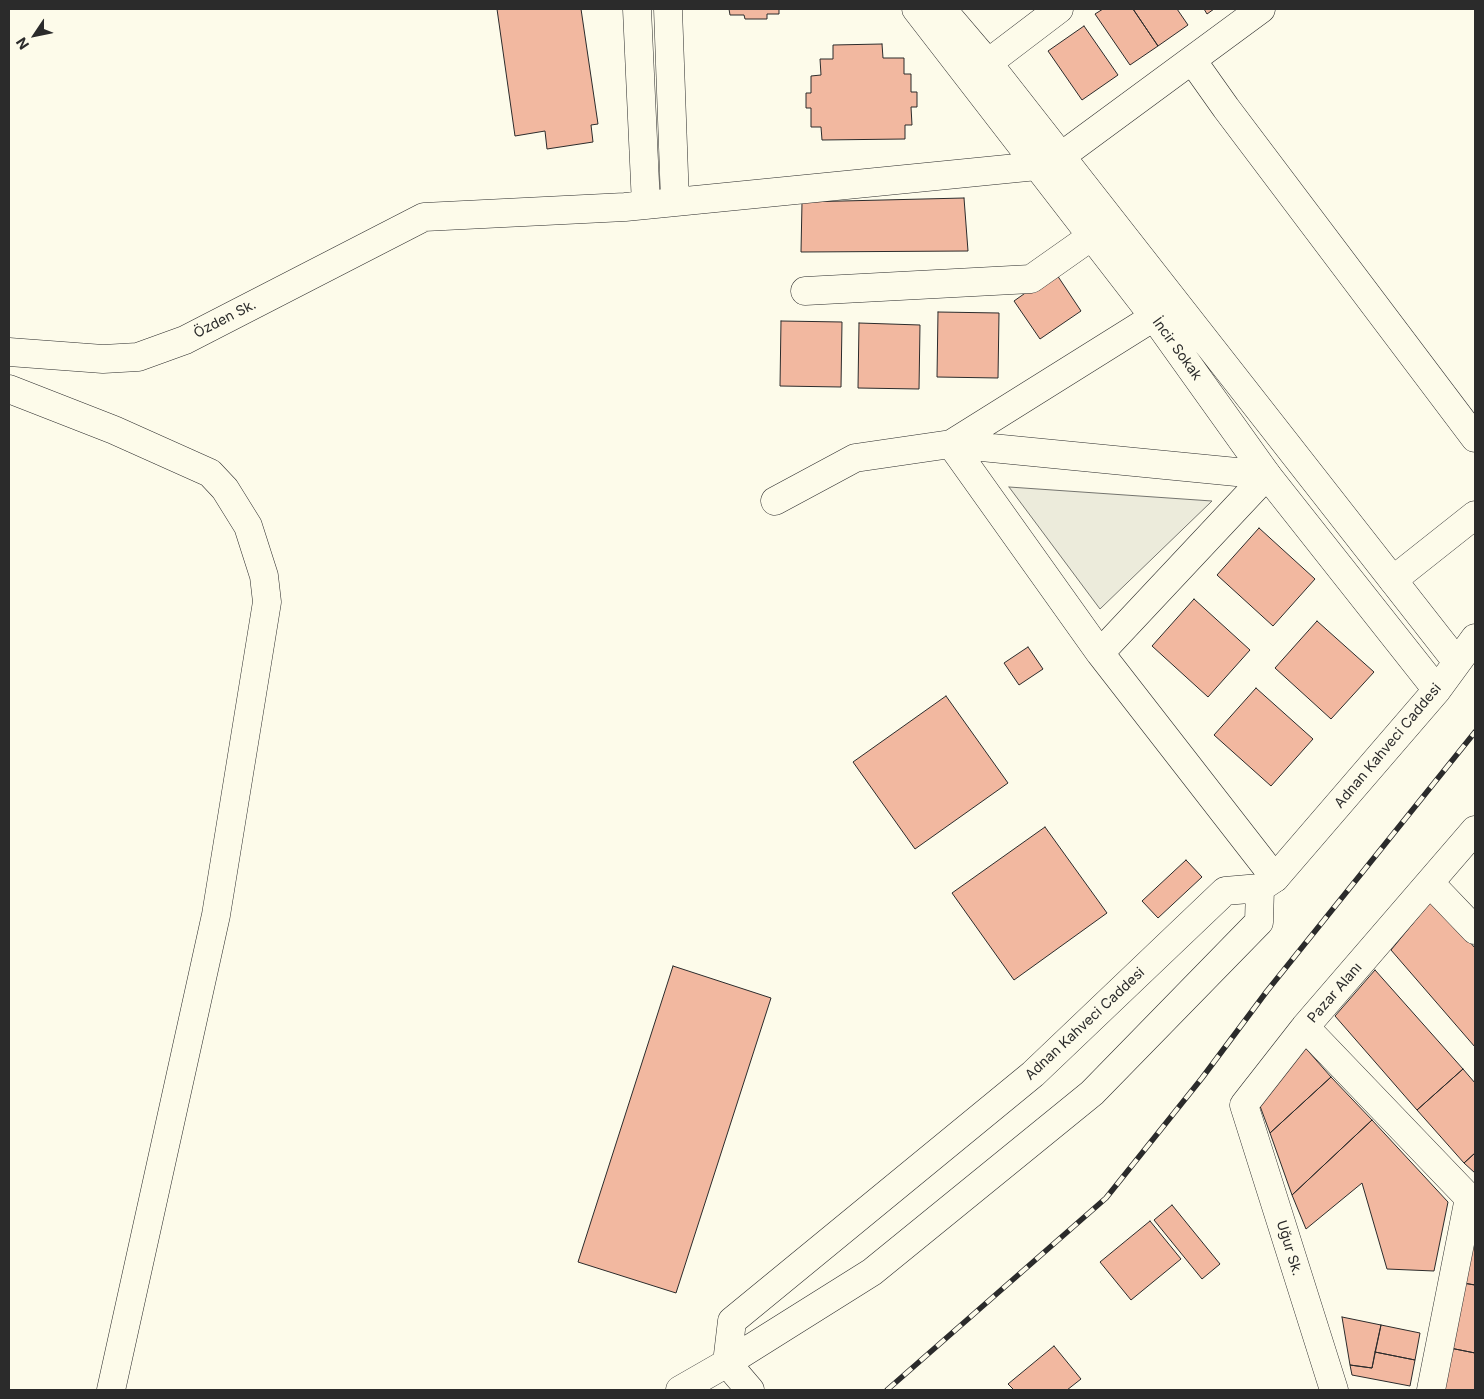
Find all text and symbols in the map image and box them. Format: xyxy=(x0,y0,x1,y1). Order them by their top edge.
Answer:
north arrow xyxy=(10,10,60,60)
text: N xyxy=(12,34,32,53)
street label: Özden Sk. xyxy=(191,296,259,342)
street label: İncir Sokak xyxy=(1149,314,1205,384)
street label: Adnan Kahveci Caddesi xyxy=(1331,680,1445,812)
street label: Pazar Alanı xyxy=(1304,959,1366,1027)
street label: Adnan Kahveci Caddesi xyxy=(1022,964,1148,1084)
street label: Uğur Sk. xyxy=(1273,1218,1305,1278)

